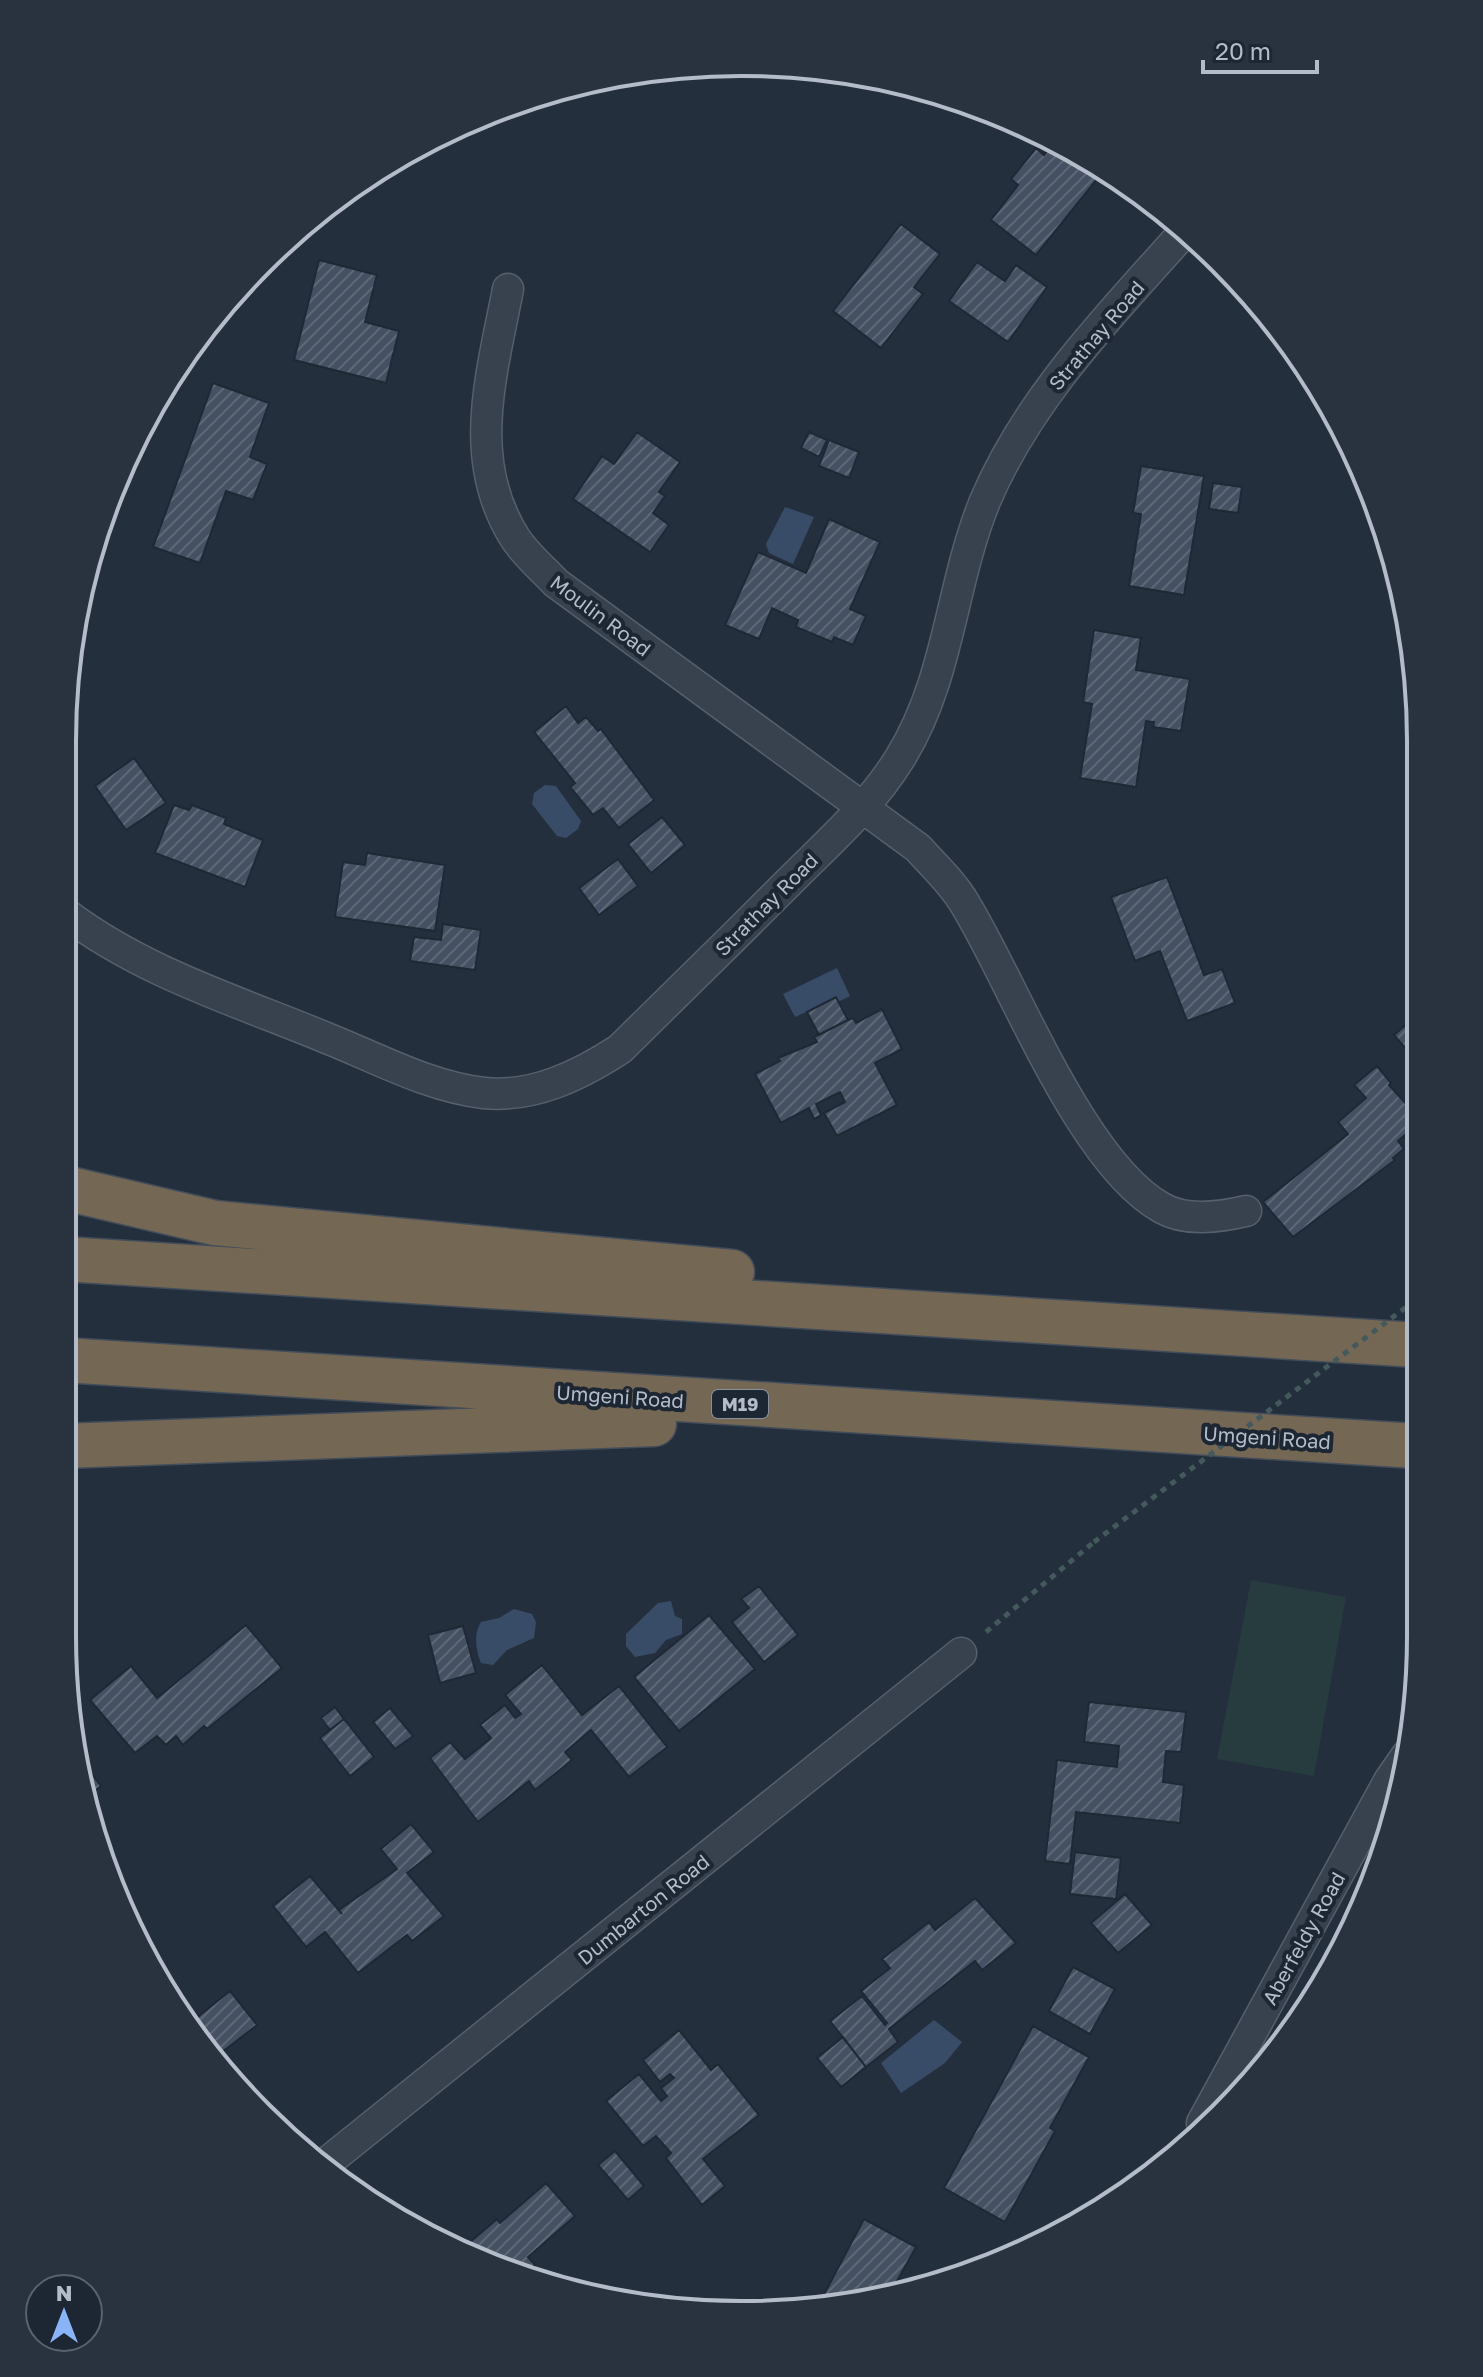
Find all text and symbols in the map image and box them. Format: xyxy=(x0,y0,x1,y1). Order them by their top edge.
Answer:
scale bar xyxy=(1203,24,1317,74)
text: 20 m xyxy=(1215,36,1271,65)
street label: Strathay Road xyxy=(1043,275,1149,395)
street label: Moulin Road xyxy=(546,569,656,661)
street label: Strathay Road xyxy=(710,848,822,960)
street label: Umgeni Road xyxy=(555,1380,685,1412)
road number: M19 xyxy=(712,1390,768,1418)
street label: Umgeni Road xyxy=(1202,1421,1332,1453)
street label: Dumbarton Road xyxy=(573,1849,713,1969)
street label: Aberfeldy Road xyxy=(1257,1868,1349,2008)
north arrow xyxy=(24,2273,104,2353)
text: N xyxy=(56,2279,72,2306)

